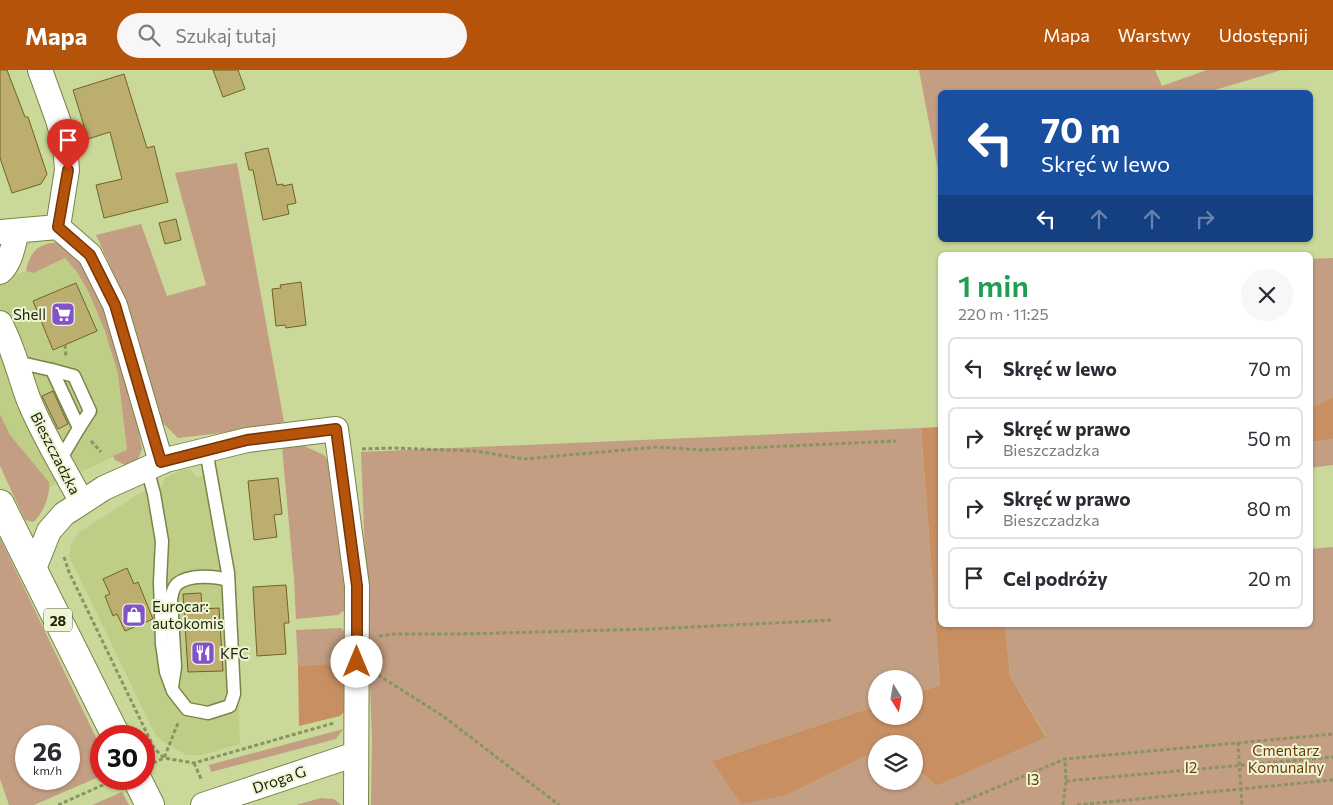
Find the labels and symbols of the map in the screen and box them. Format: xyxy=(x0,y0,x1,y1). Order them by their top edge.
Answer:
pin xyxy=(47,119,89,170)
supermarket icon: Shell xyxy=(50,301,76,327)
place label: Shell xyxy=(13,305,46,323)
street label: Bieszczadzka xyxy=(27,409,85,497)
place label: Eurocar: autokomis xyxy=(152,597,224,632)
shop icon: Eurocar: autokomis xyxy=(121,602,147,628)
road number: 28 xyxy=(44,608,72,632)
position arrow xyxy=(330,635,382,687)
restaurant icon: KFC xyxy=(190,640,216,666)
place label: KFC xyxy=(220,644,249,662)
north arrow xyxy=(868,670,922,725)
speed limit sign: 30 xyxy=(90,725,155,790)
park label: Cmentarz Komunalny xyxy=(1248,741,1324,776)
park label: I2 xyxy=(1185,758,1197,776)
street label: Droga G xyxy=(250,761,308,797)
park label: I3 xyxy=(1027,770,1039,788)

